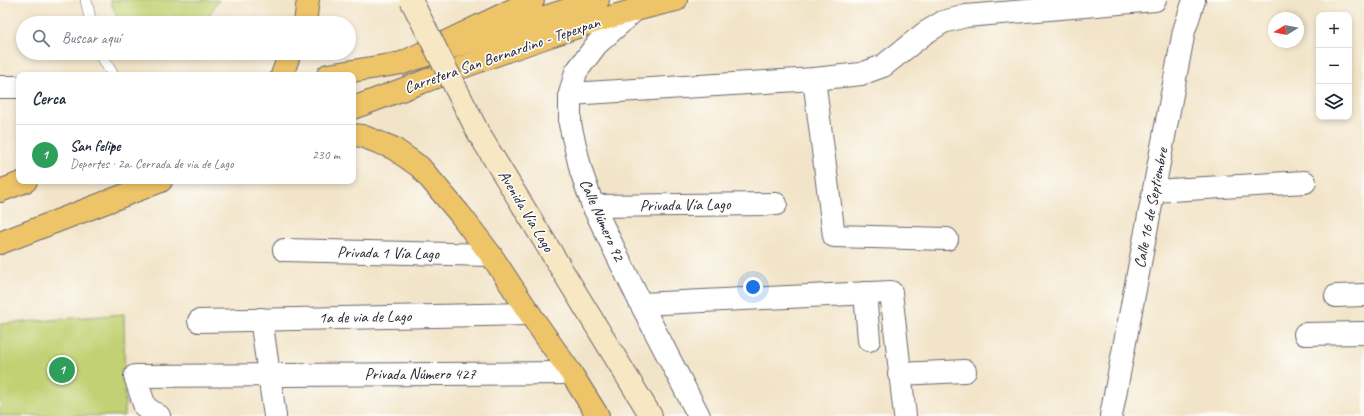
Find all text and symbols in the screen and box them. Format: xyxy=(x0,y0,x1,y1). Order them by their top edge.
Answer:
street label: Carretera San Bernardino - Tepexpan xyxy=(402,12,603,98)
north arrow xyxy=(1268,12,1304,48)
map controls xyxy=(1316,12,1352,120)
button: + xyxy=(1316,12,1352,48)
search box xyxy=(16,16,356,60)
icon: search xyxy=(30,27,52,49)
text: Buscar aquí xyxy=(62,29,121,48)
button: − xyxy=(1316,48,1352,84)
button: layers xyxy=(1316,84,1352,120)
text: Cerca xyxy=(32,88,65,109)
text: San felipe xyxy=(70,137,120,156)
street label: Calle 16 de Septiembre xyxy=(1130,144,1173,270)
text: 1 xyxy=(42,147,48,163)
text: 230 m xyxy=(312,147,340,163)
text: Deportes · 2a. Cerrada de via de Lago xyxy=(70,156,234,172)
street label: Avenida Vía Lago xyxy=(494,167,559,257)
street label: Calle Número 92 xyxy=(575,176,630,266)
street label: Privada Vía Lago xyxy=(639,194,732,216)
street label: Privada 1 Vía Lago xyxy=(337,242,441,264)
your location xyxy=(743,277,763,297)
street label: 1a de via de Lago xyxy=(319,306,413,328)
pin: 1 xyxy=(49,355,75,385)
street label: Privada Número 427 xyxy=(364,364,476,384)

